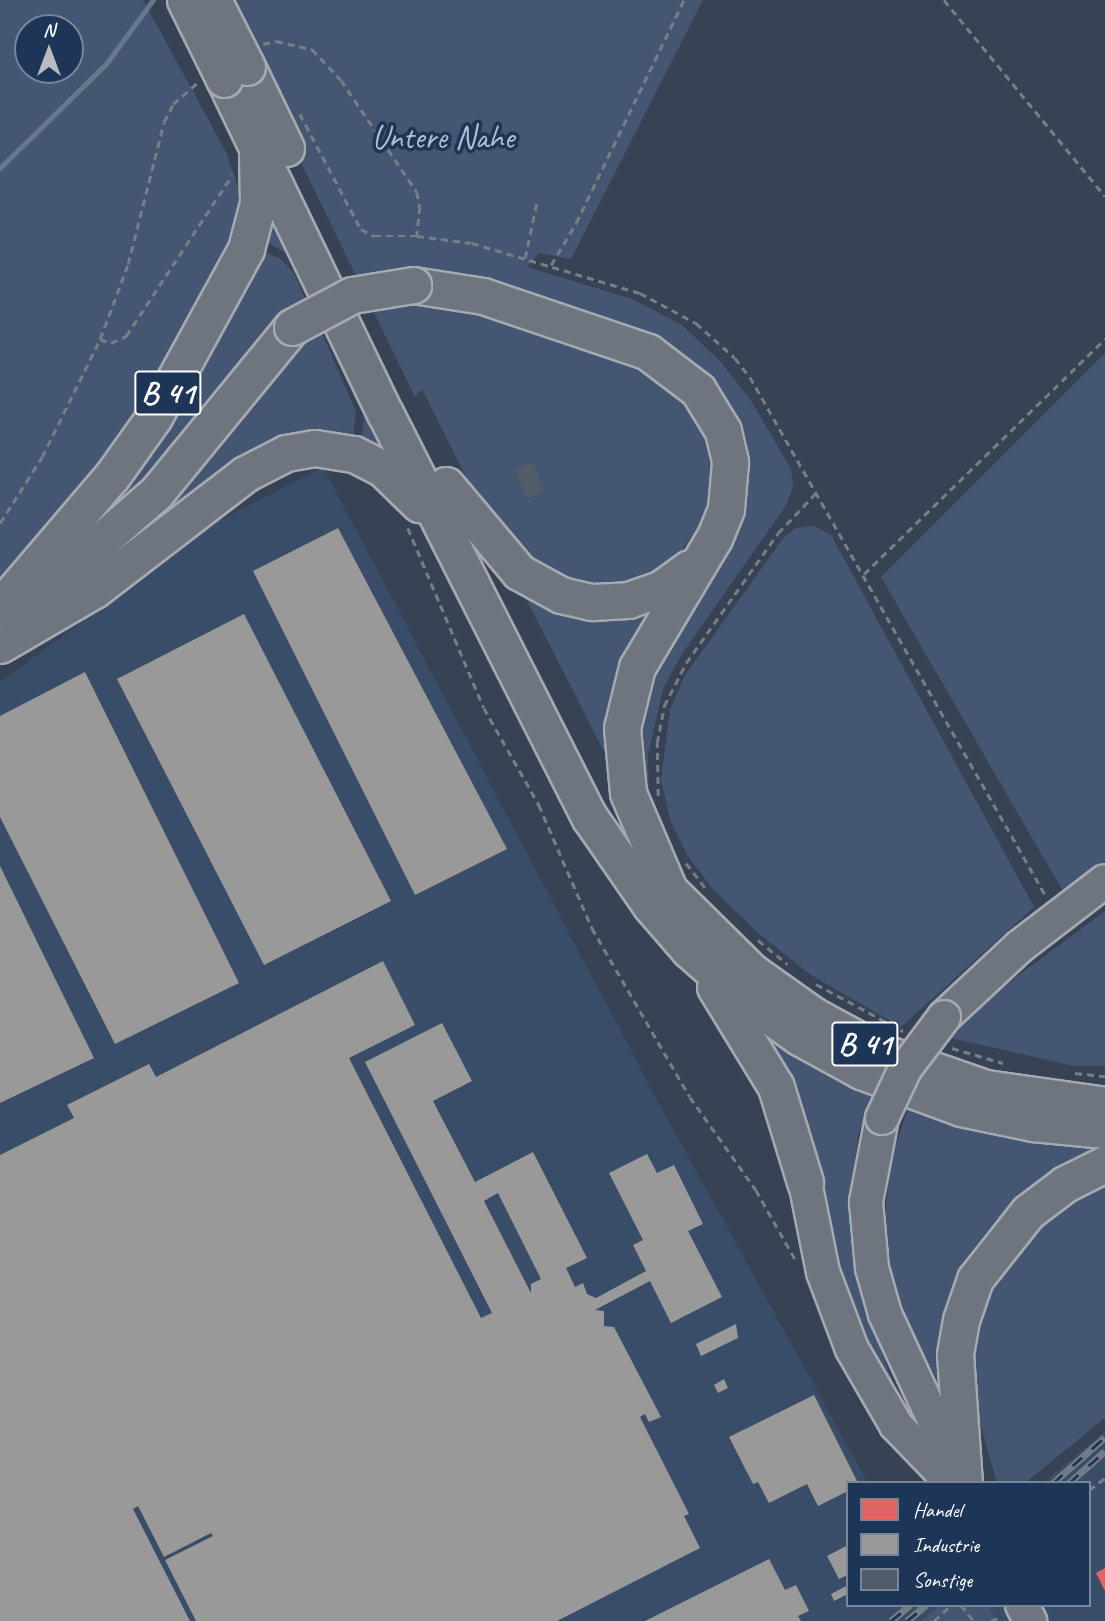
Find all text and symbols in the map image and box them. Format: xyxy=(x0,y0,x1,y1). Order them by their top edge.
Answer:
north arrow xyxy=(14,14,84,84)
text: N xyxy=(43,18,55,42)
park label: Untere Nahe xyxy=(371,118,515,158)
road number: B 41 xyxy=(133,365,203,422)
road number: B 41 xyxy=(830,1015,900,1072)
legend xyxy=(846,1481,1091,1607)
text: Handel xyxy=(913,1497,962,1523)
text: Industrie xyxy=(913,1532,979,1558)
text: Sonstige xyxy=(913,1567,972,1593)

